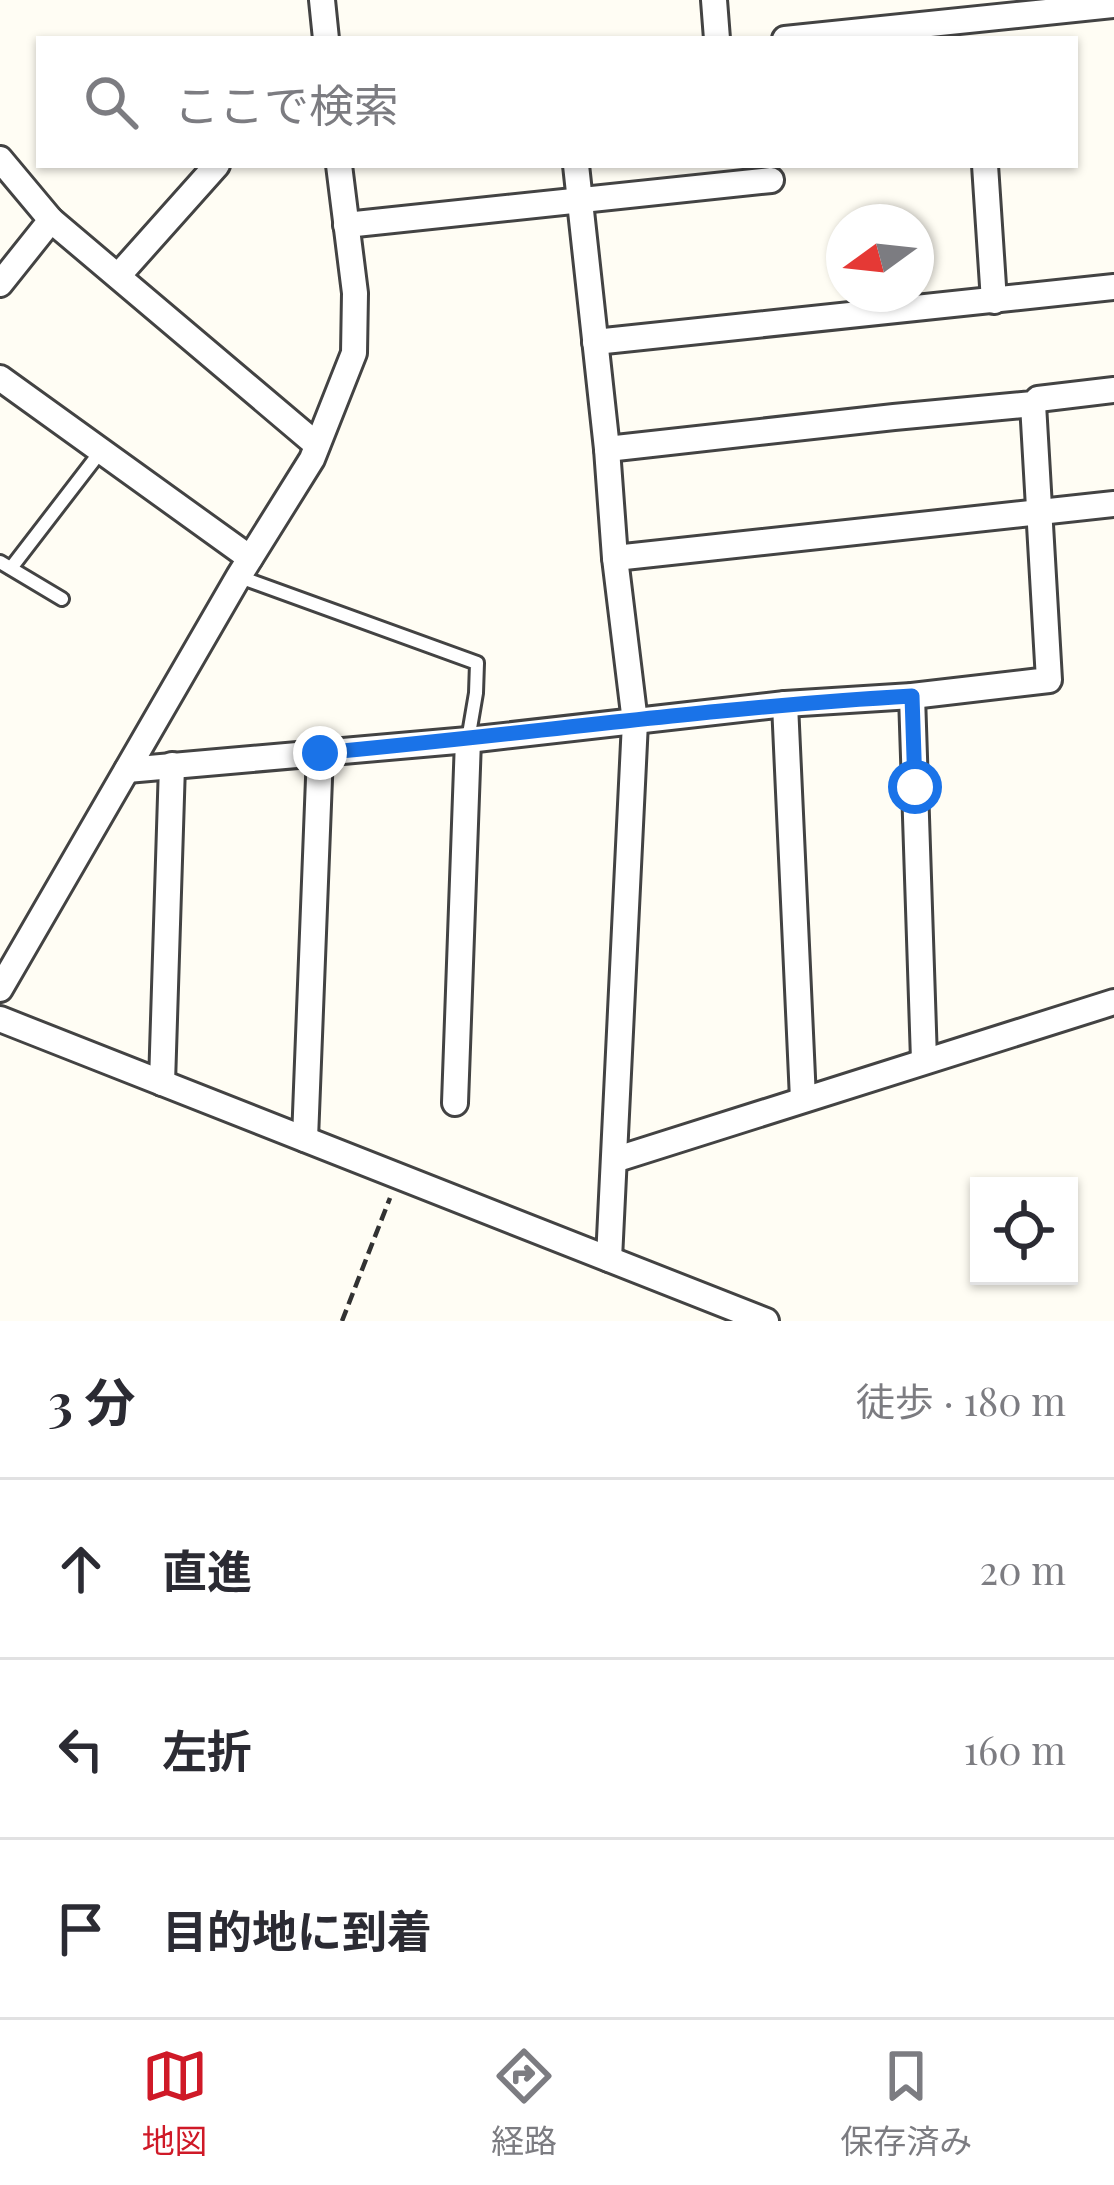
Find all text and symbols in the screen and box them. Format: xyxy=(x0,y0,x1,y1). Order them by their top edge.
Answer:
search box xyxy=(36,36,1078,168)
icon: search xyxy=(78,69,144,135)
text: ここで検索 xyxy=(174,73,399,133)
north arrow xyxy=(826,204,934,312)
route end xyxy=(293,726,347,780)
route start xyxy=(888,760,942,814)
map controls xyxy=(970,1177,1078,1285)
button: locate xyxy=(970,1177,1078,1285)
text: 3 分 xyxy=(48,1366,135,1434)
text: 徒歩 · 180 m xyxy=(856,1374,1066,1426)
icon: ahead xyxy=(48,1536,114,1602)
text: 直進 xyxy=(162,1539,252,1599)
text: 20 m xyxy=(980,1543,1066,1595)
icon: left xyxy=(48,1716,114,1782)
text: 左折 xyxy=(162,1719,252,1779)
text: 160 m xyxy=(964,1723,1066,1775)
icon: arrive xyxy=(48,1896,114,1962)
text: 目的地に到着 xyxy=(162,1899,432,1959)
tab: 地図 xyxy=(142,2043,208,2163)
tab: 経路 xyxy=(491,2043,557,2163)
tab: 保存済み xyxy=(840,2043,972,2163)

